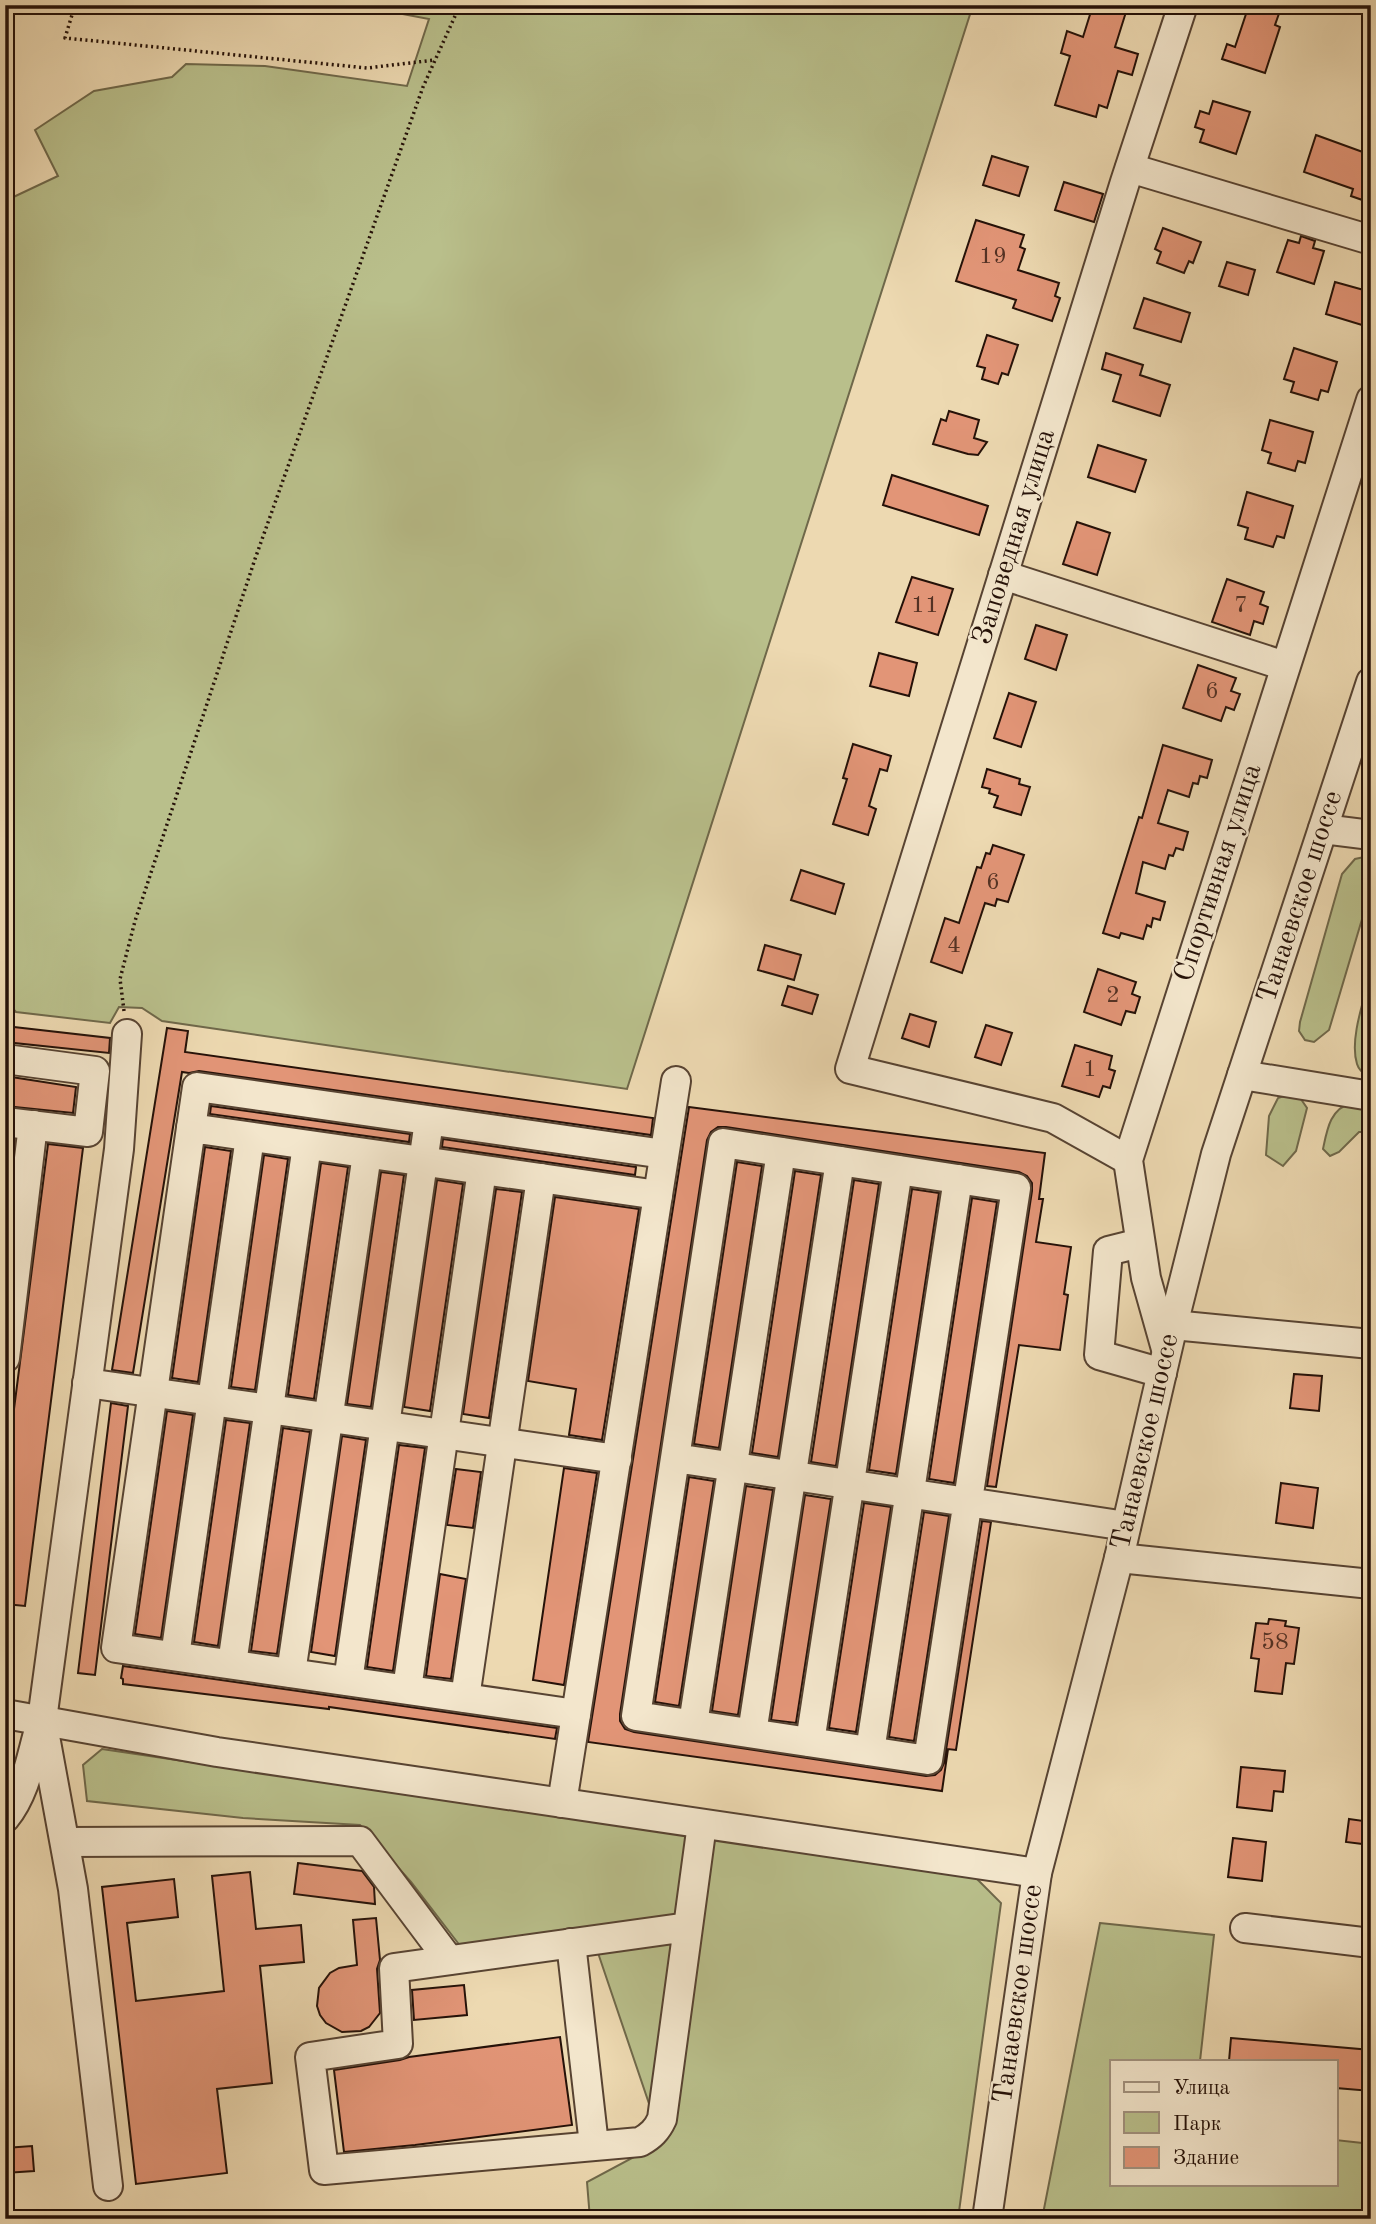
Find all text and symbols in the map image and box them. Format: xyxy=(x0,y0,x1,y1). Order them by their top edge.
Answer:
house number: 19 xyxy=(979,245,1007,269)
street label: Заповедная улица xyxy=(969,426,1061,648)
house number: 11 xyxy=(911,594,939,618)
house number: 7 xyxy=(1234,594,1248,618)
house number: 6 xyxy=(1205,680,1219,704)
street label: Спортивная улица xyxy=(1171,760,1268,985)
street label: Танаевское шоссе xyxy=(1253,787,1349,1007)
house number: 6 xyxy=(986,871,1000,895)
house number: 4 xyxy=(947,934,961,958)
house number: 2 xyxy=(1106,984,1120,1008)
house number: 1 xyxy=(1083,1058,1097,1082)
street label: Танаевское шоссе xyxy=(1107,1331,1185,1553)
house number: 58 xyxy=(1261,1631,1289,1655)
street label: Танаевское шоссе xyxy=(990,1882,1048,2106)
legend xyxy=(1110,2060,1338,2186)
text: Улица xyxy=(1173,2078,1230,2099)
text: Парк xyxy=(1173,2114,1222,2135)
text: Здание xyxy=(1173,2148,1239,2169)

